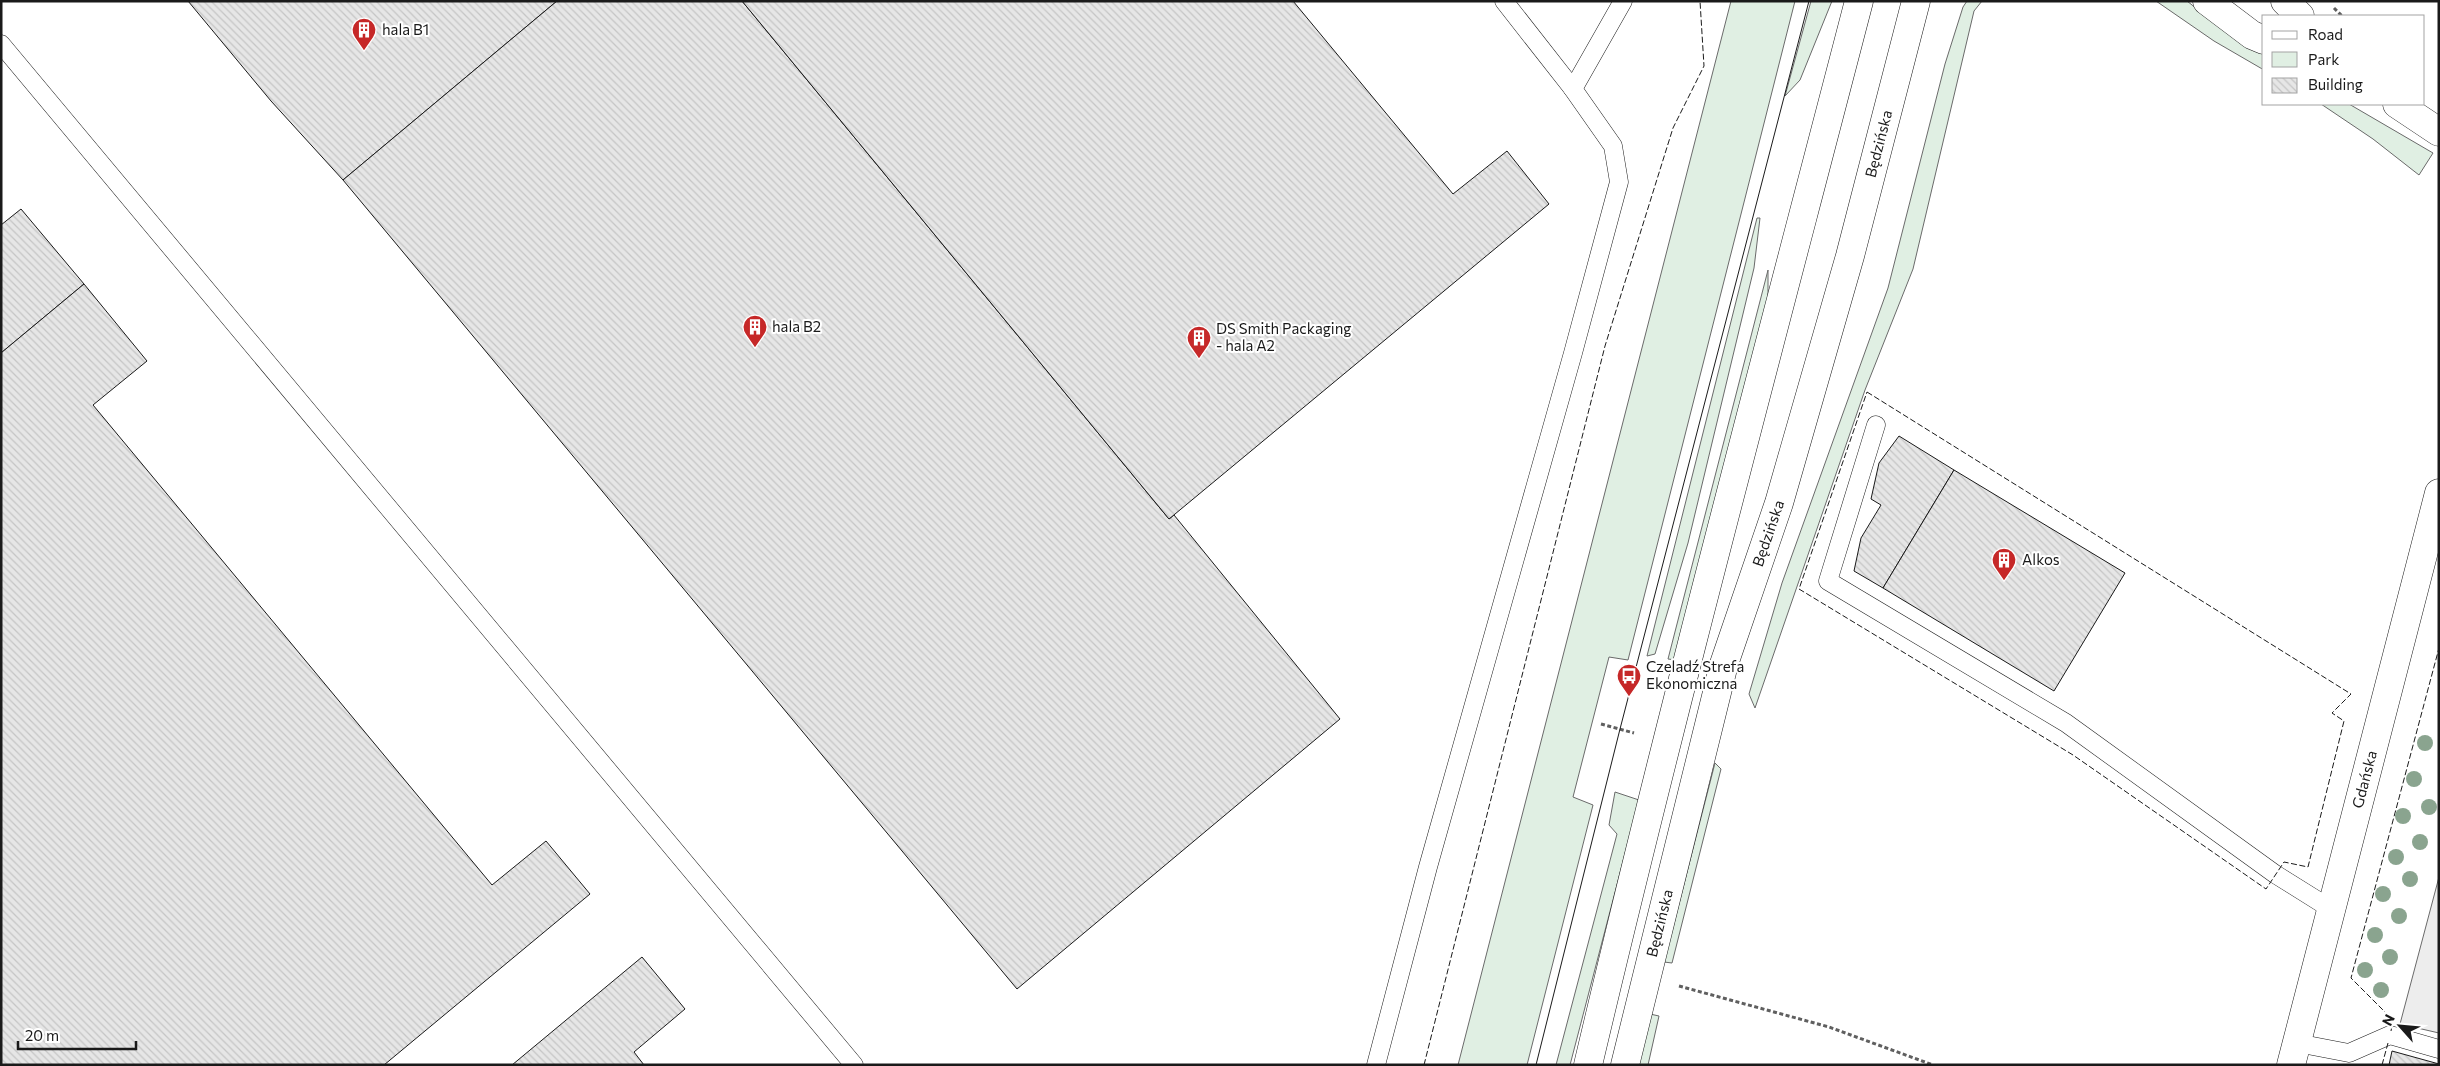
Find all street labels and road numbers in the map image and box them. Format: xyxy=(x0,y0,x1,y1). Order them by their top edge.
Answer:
street label: Będzińska xyxy=(1861,108,1895,179)
street label: Będzińska xyxy=(1748,498,1787,569)
street label: Gdańska xyxy=(2348,748,2380,810)
street label: Będzińska xyxy=(1642,887,1676,959)

